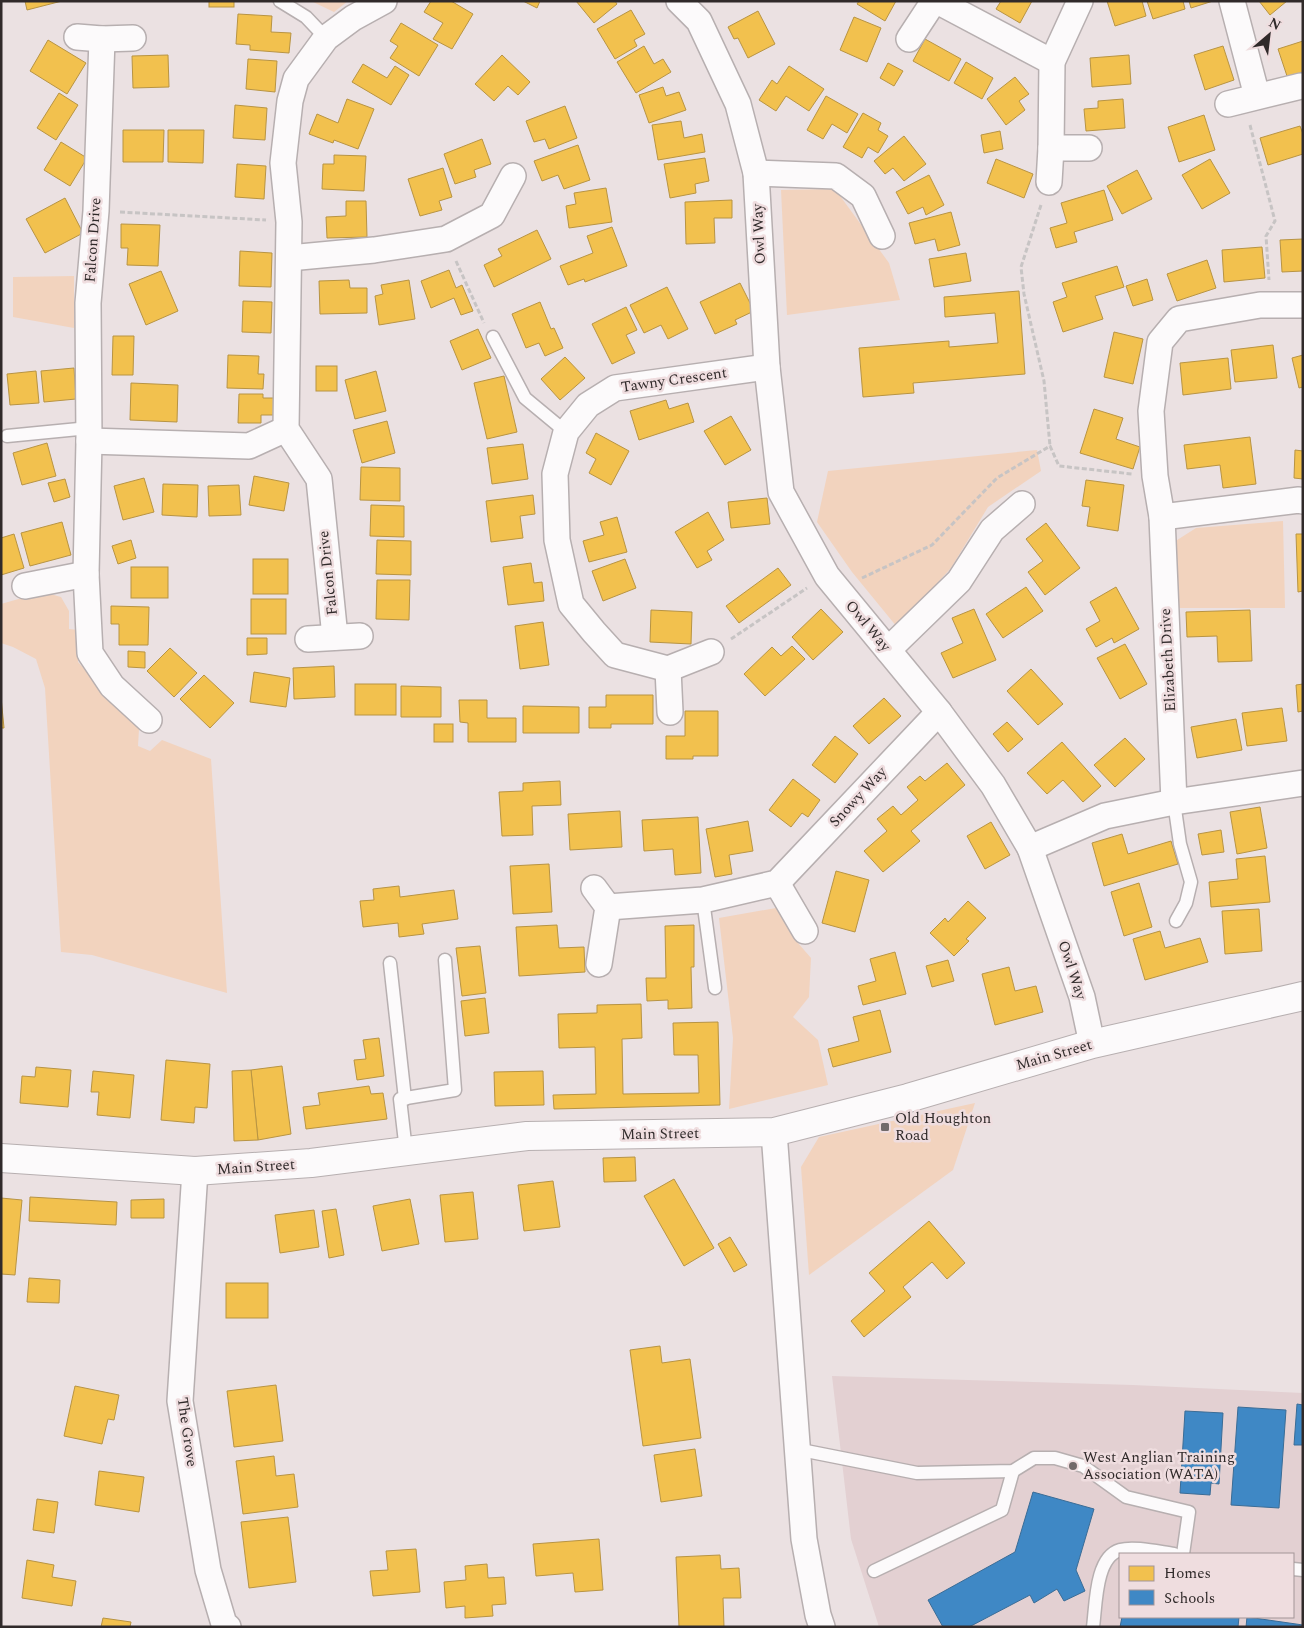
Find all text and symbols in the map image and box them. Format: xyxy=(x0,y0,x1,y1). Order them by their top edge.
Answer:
north arrow xyxy=(1244,10,1294,60)
text: N xyxy=(1265,12,1285,36)
street label: Falcon Drive xyxy=(79,197,107,283)
street label: Owl Way xyxy=(746,202,772,265)
street label: Tawny Crescent xyxy=(620,361,728,399)
street label: Falcon Drive xyxy=(312,529,344,617)
street label: Owl Way xyxy=(840,595,897,657)
street label: Elizabeth Drive xyxy=(1154,608,1182,712)
street label: Snowy Way xyxy=(824,761,893,833)
street label: Owl Way xyxy=(1052,938,1093,1003)
street label: Main Street xyxy=(1013,1033,1095,1077)
place label: Old Houghton Road xyxy=(895,1107,991,1147)
marker: Old Houghton Road xyxy=(879,1121,891,1133)
street label: Main Street xyxy=(621,1122,699,1146)
street label: Main Street xyxy=(216,1153,296,1181)
street label: The Grove xyxy=(171,1396,203,1468)
place label: West Anglian Training Association (WATA) xyxy=(1083,1446,1235,1486)
marker: West Anglian Training Association (WATA) xyxy=(1067,1460,1079,1472)
legend xyxy=(1119,1553,1294,1618)
text: Homes xyxy=(1164,1562,1211,1585)
text: Schools xyxy=(1164,1587,1215,1610)

